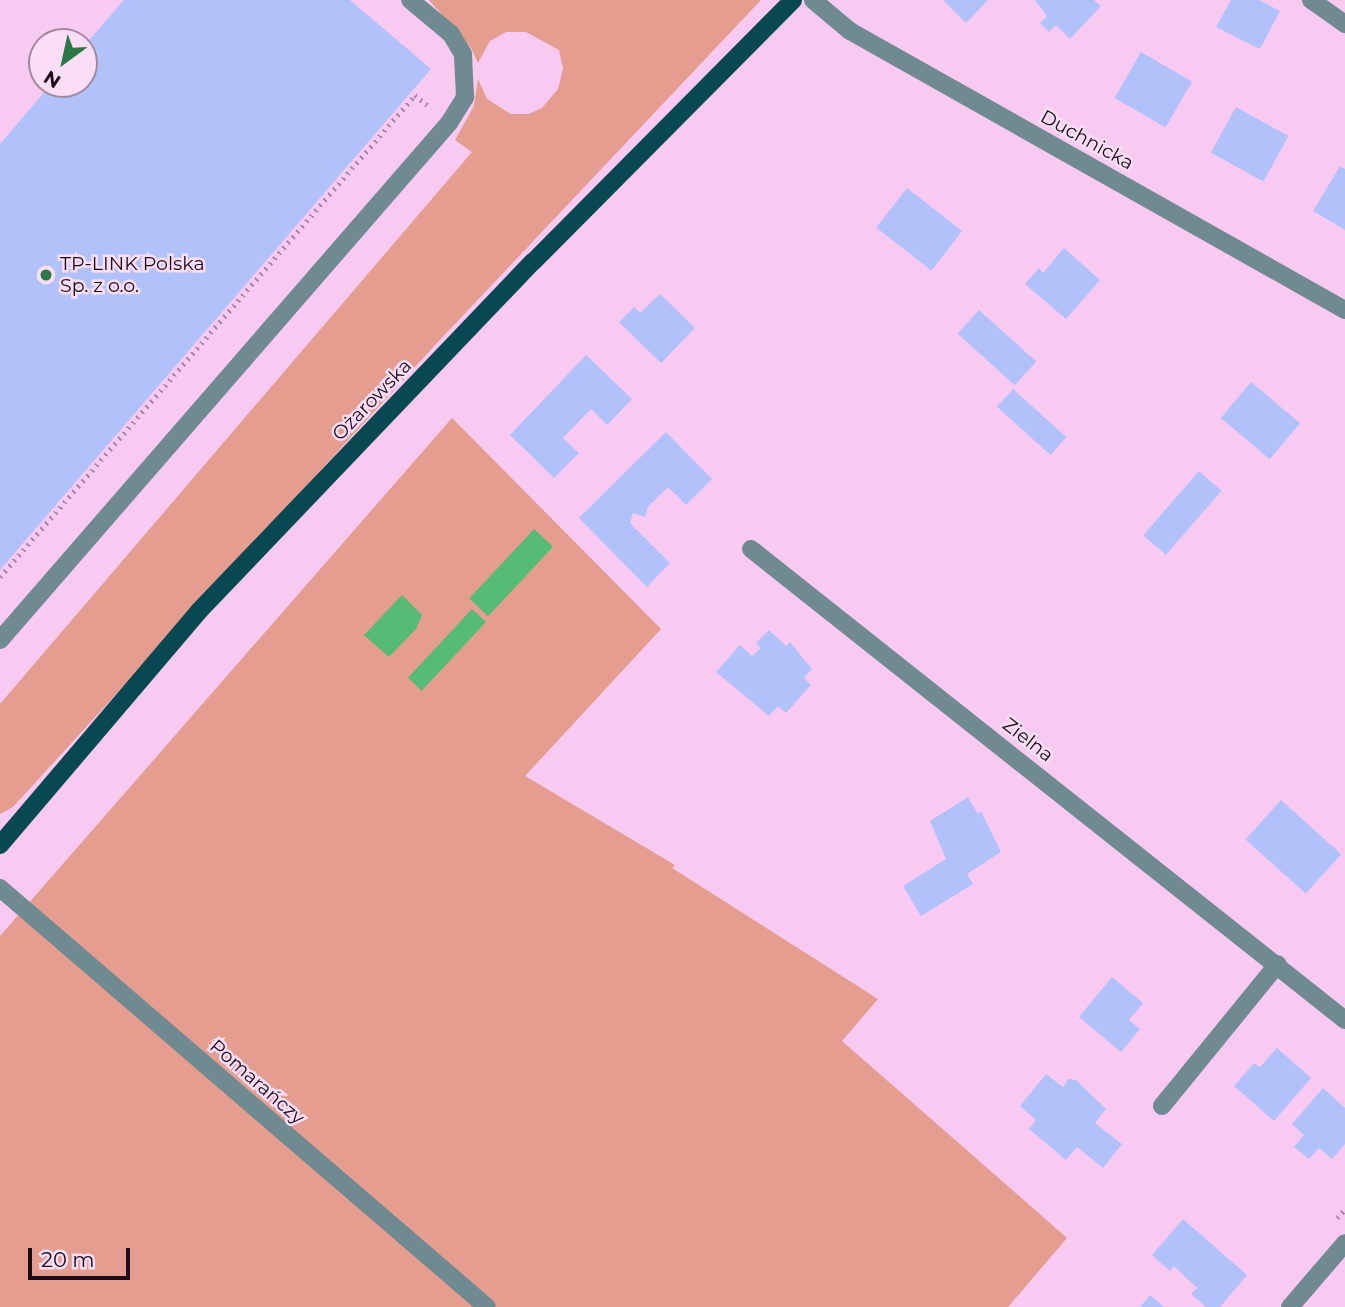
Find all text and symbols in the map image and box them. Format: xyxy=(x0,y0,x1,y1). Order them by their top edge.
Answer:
north arrow xyxy=(28,28,98,98)
text: N xyxy=(40,66,65,93)
street label: Duchnicka xyxy=(1037,105,1137,175)
place label: TP-LINK Polska Sp. z o.o. xyxy=(60,253,205,297)
marker: TP-LINK Polska Sp. z o.o. xyxy=(38,267,54,283)
street label: Ożarowska xyxy=(328,355,416,445)
street label: Zielna xyxy=(998,713,1058,767)
street label: Pomarańczy xyxy=(205,1035,309,1129)
scale bar xyxy=(32,1234,133,1278)
text: 20 m xyxy=(41,1247,95,1272)

